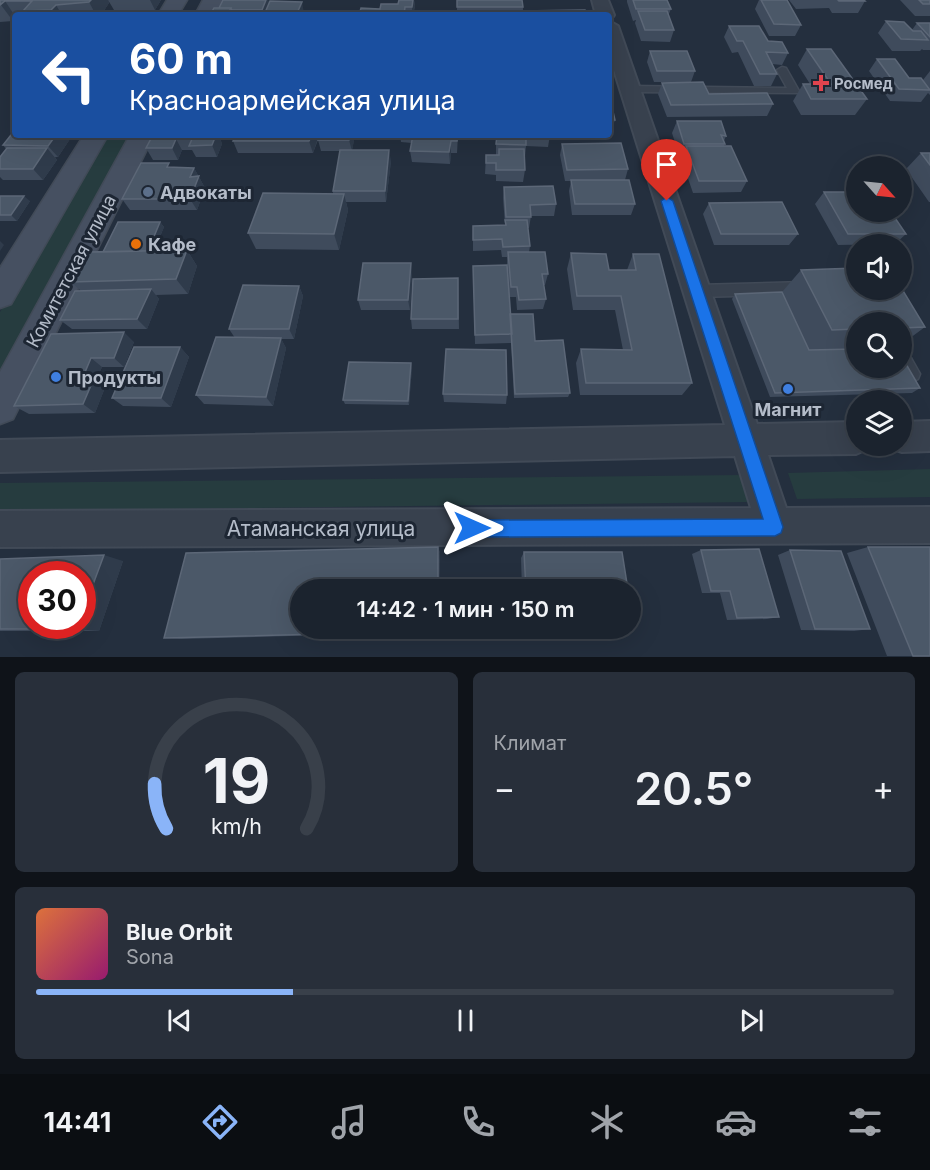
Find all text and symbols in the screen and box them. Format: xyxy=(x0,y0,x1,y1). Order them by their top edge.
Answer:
text: 60 m xyxy=(129,33,233,84)
icon: left xyxy=(30,36,108,114)
marker: Росмед xyxy=(812,74,830,92)
place label: Росмед xyxy=(834,74,893,93)
text: Красноармейская улица xyxy=(129,84,456,117)
pin xyxy=(641,139,692,201)
icon: arrive xyxy=(650,148,683,181)
north arrow xyxy=(846,156,912,222)
map controls xyxy=(846,156,912,456)
place label: Адвокаты xyxy=(160,182,252,203)
marker: Адвокаты xyxy=(141,185,155,199)
street label: Комитетская улица xyxy=(22,191,120,351)
place label: Кафе xyxy=(148,234,197,255)
button: sound xyxy=(846,234,912,300)
marker: Кафе xyxy=(129,237,143,251)
button: search xyxy=(846,312,912,378)
place label: Продукты xyxy=(68,367,161,388)
marker: Продукты xyxy=(49,370,63,384)
marker: Магнит xyxy=(781,382,795,396)
button: layers xyxy=(846,390,912,456)
place label: Магнит xyxy=(754,399,822,420)
position arrow xyxy=(440,496,504,560)
street label: Атаманская улица xyxy=(227,516,415,541)
speed limit sign: 30 xyxy=(18,561,96,639)
text: 14:42 · 1 мин · 150 m xyxy=(357,596,574,622)
text: Климат xyxy=(494,731,566,755)
text: 19 xyxy=(203,743,270,818)
text: 20.5° xyxy=(634,761,753,816)
text: − xyxy=(494,768,515,808)
text: + xyxy=(872,768,894,808)
text: km/h xyxy=(211,813,262,839)
text: Blue Orbit xyxy=(126,919,233,945)
text: Sona xyxy=(126,945,174,969)
icon: previous xyxy=(163,1004,196,1037)
icon: pause xyxy=(449,1004,482,1037)
icon: next xyxy=(735,1004,768,1037)
icon: directions xyxy=(199,1101,241,1143)
icon: music xyxy=(328,1101,370,1143)
icon: phone xyxy=(457,1101,499,1143)
icon: climate xyxy=(586,1101,628,1143)
icon: car xyxy=(715,1101,757,1143)
icon: filters xyxy=(844,1101,886,1143)
text: 14:41 xyxy=(44,1106,111,1139)

